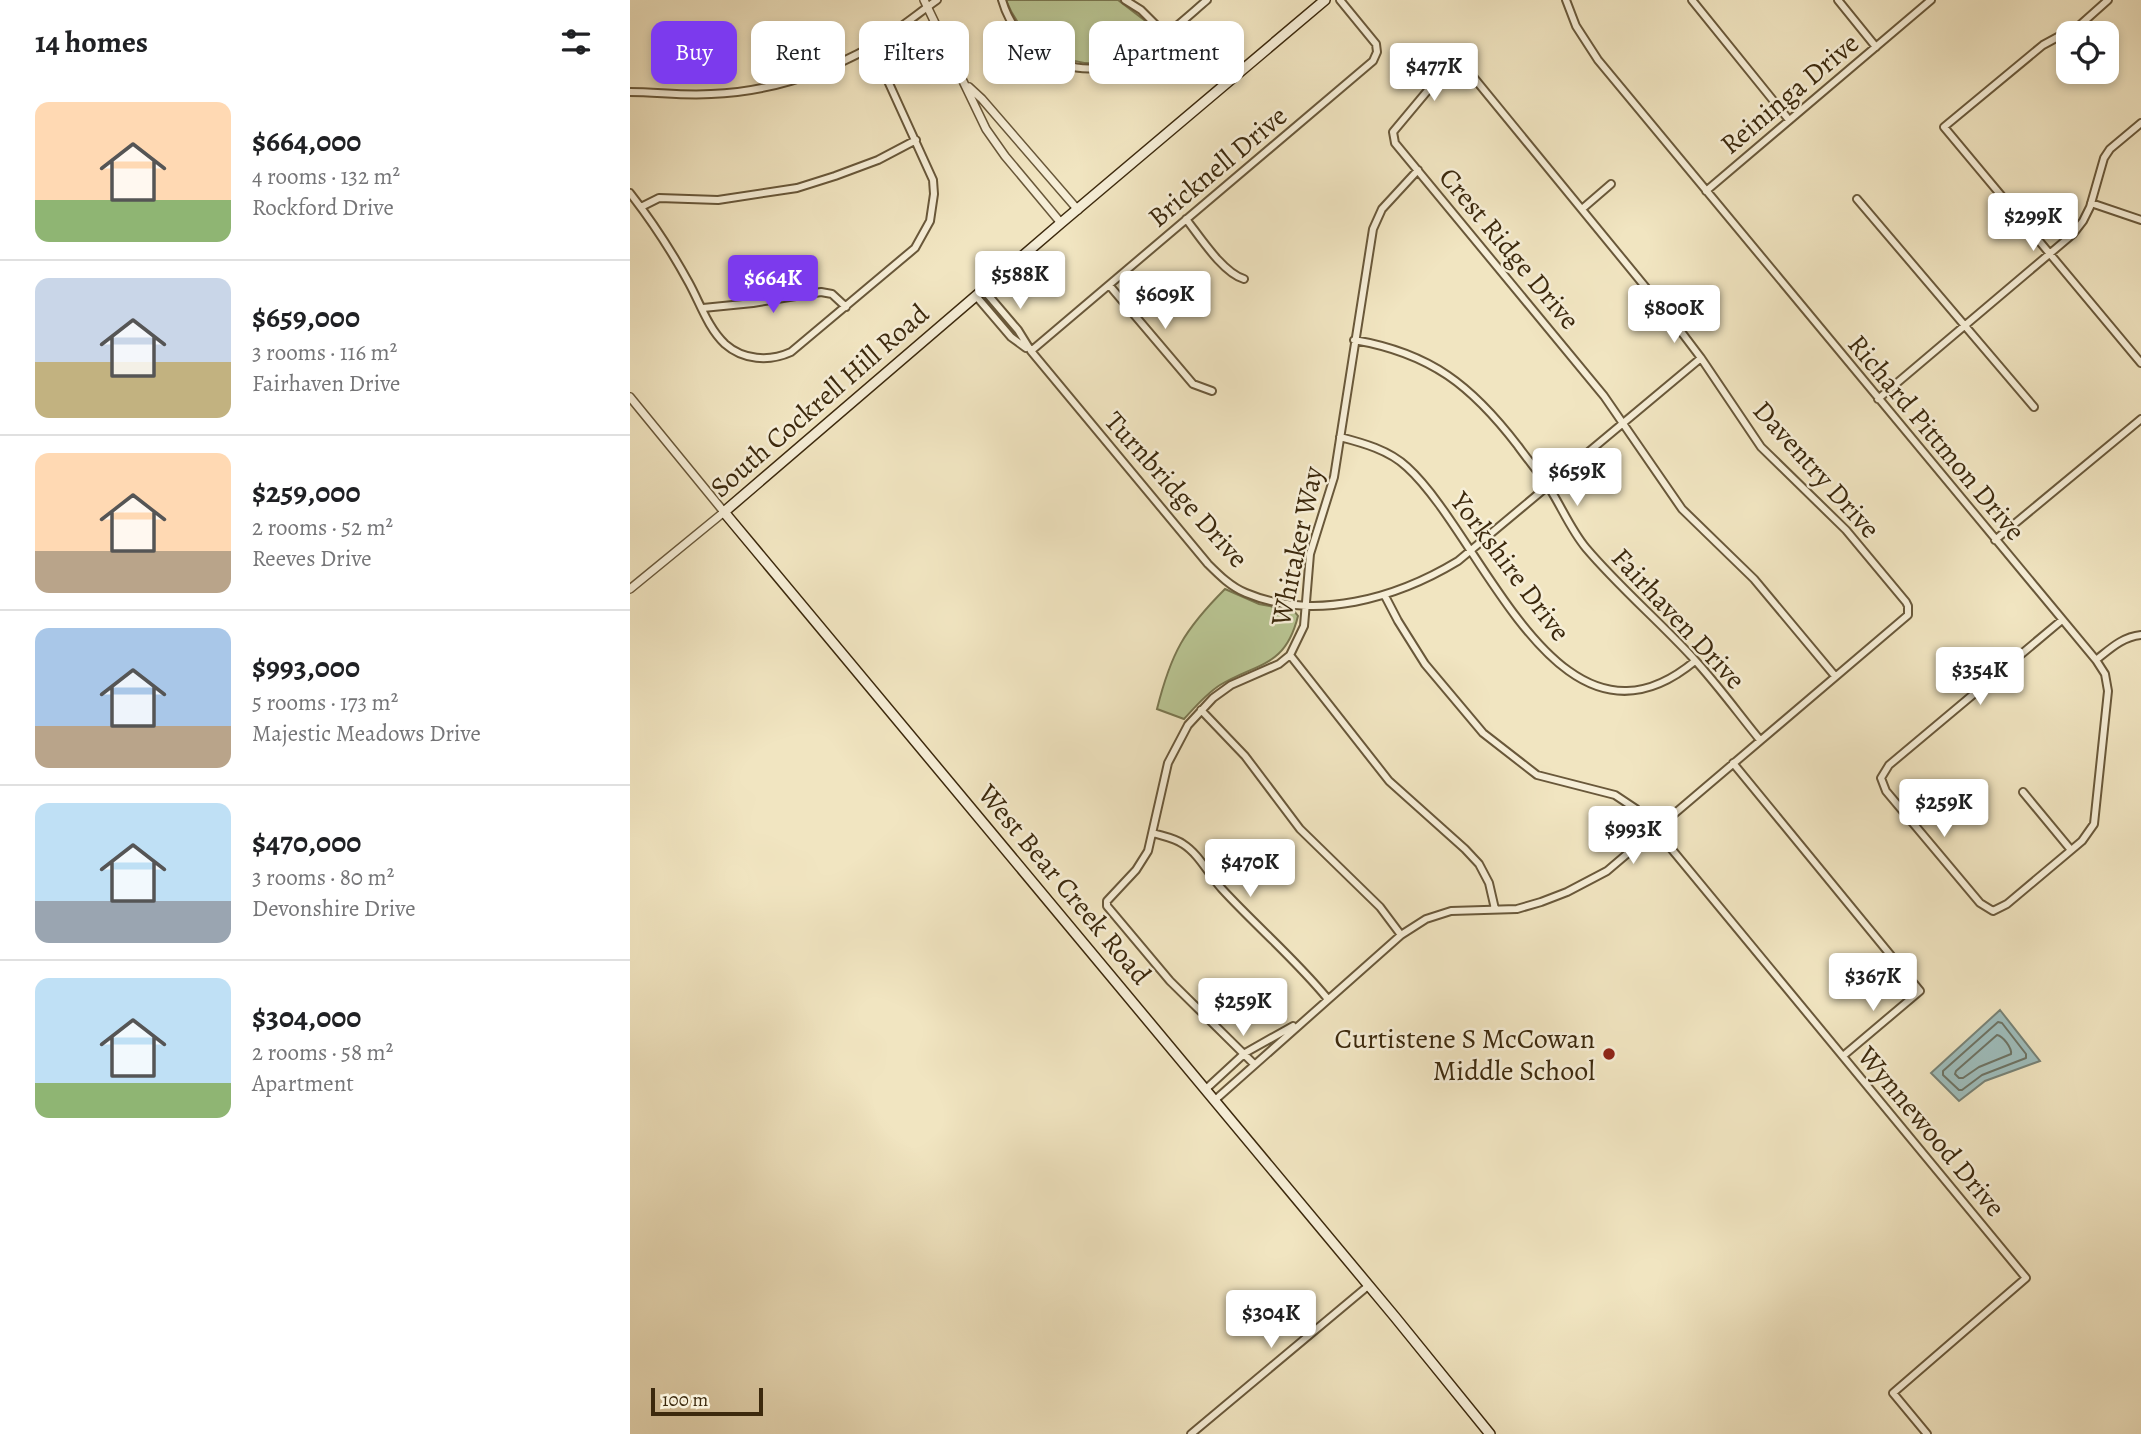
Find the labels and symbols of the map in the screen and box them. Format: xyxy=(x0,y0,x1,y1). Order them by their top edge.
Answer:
street label: Reininga Drive xyxy=(1712,24,1867,163)
pin: $477K xyxy=(1385,43,1483,103)
street label: Bricknell Drive xyxy=(1140,97,1295,236)
street label: Crest Ridge Drive xyxy=(1430,160,1588,338)
pin: $299K xyxy=(1984,194,2082,253)
pin: $588K xyxy=(971,252,1069,311)
pin: $664K xyxy=(724,256,822,315)
pin: $609K xyxy=(1116,272,1214,331)
pin: $800K xyxy=(1625,286,1723,345)
street label: South Cockrell Hill Road xyxy=(702,295,938,506)
street label: Richard Pittmon Drive xyxy=(1839,327,2034,549)
street label: Daventry Drive xyxy=(1744,393,1888,547)
street label: Turnbridge Drive xyxy=(1096,403,1257,576)
pin: $659K xyxy=(1528,448,1626,508)
street label: Whitaker Way xyxy=(1261,463,1333,630)
street label: Yorkshire Drive xyxy=(1441,483,1579,649)
street label: Fairhaven Drive xyxy=(1603,540,1754,698)
pin: $354K xyxy=(1931,648,2029,707)
street label: West Bear Creek Road xyxy=(968,775,1160,994)
pin: $259K xyxy=(1895,780,1993,839)
pin: $993K xyxy=(1584,806,1682,866)
pin: $470K xyxy=(1201,839,1299,899)
pin: $367K xyxy=(1824,954,1922,1013)
pin: $259K xyxy=(1194,978,1292,1038)
place label: Curtistene S McCowan Middle School xyxy=(1334,1020,1595,1090)
street label: Wynnewood Drive xyxy=(1848,1038,2014,1225)
marker: Curtistene S McCowan Middle School xyxy=(1601,1046,1617,1062)
pin: $304K xyxy=(1222,1290,1320,1350)
scale bar xyxy=(651,1385,763,1417)

